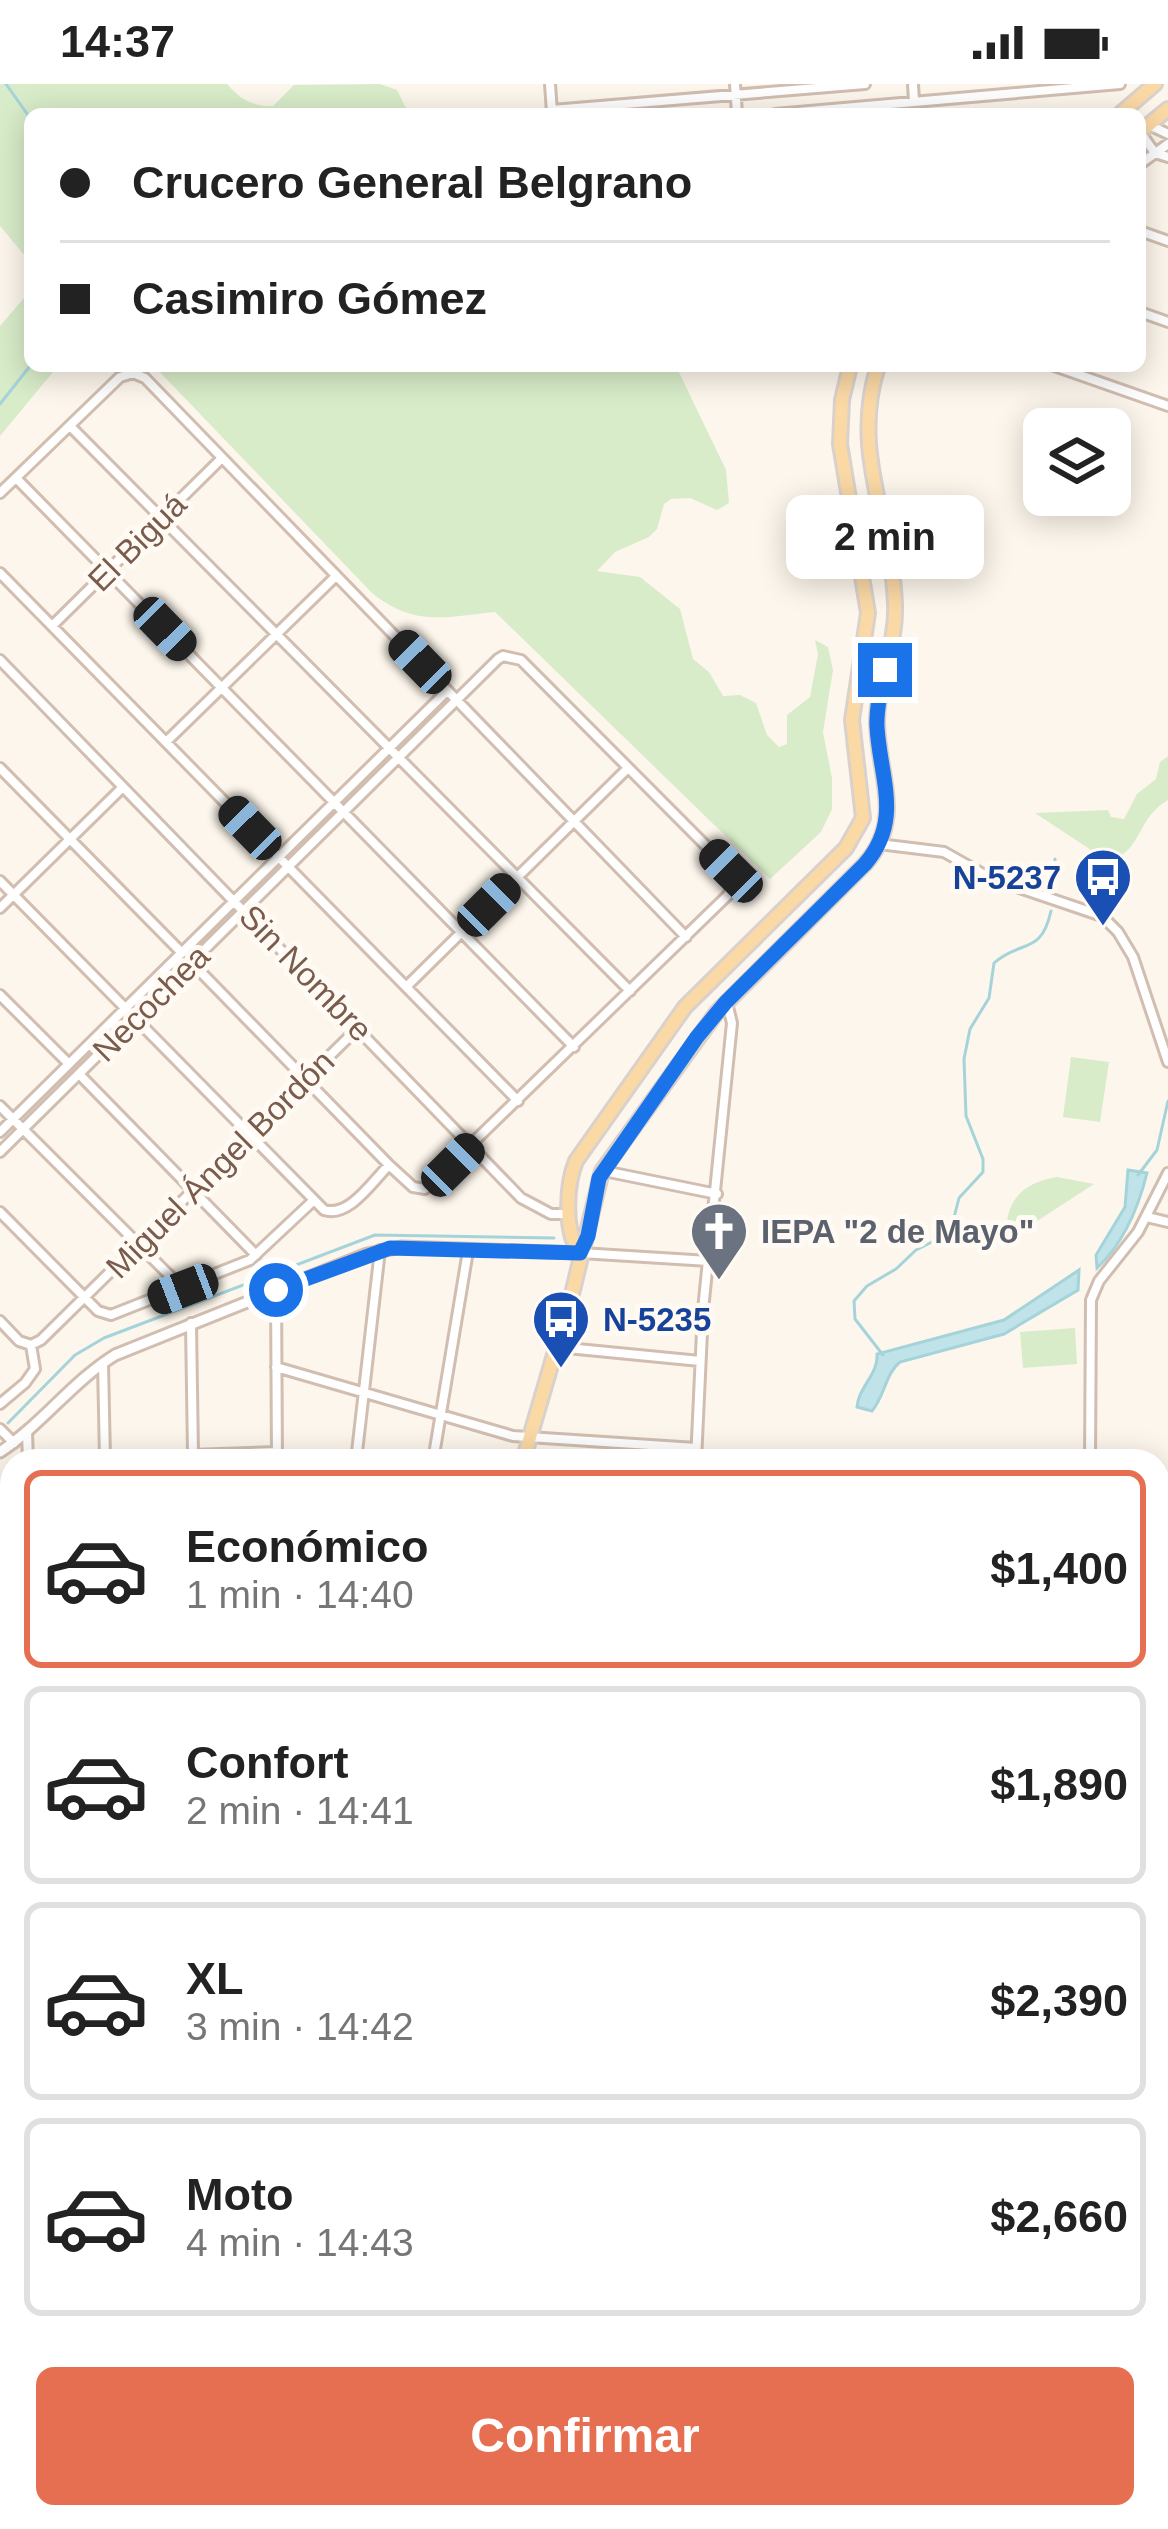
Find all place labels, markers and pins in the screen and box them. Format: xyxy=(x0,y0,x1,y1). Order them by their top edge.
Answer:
bus stop icon: N-5237 xyxy=(1072,846,1134,928)
place label: N-5237 xyxy=(953,859,1061,896)
church icon: IEPA "2 de Mayo" xyxy=(688,1200,750,1282)
place label: IEPA "2 de Mayo" xyxy=(761,1213,1034,1250)
bus stop icon: N-5235 xyxy=(530,1288,592,1370)
place label: N-5235 xyxy=(603,1301,711,1338)

